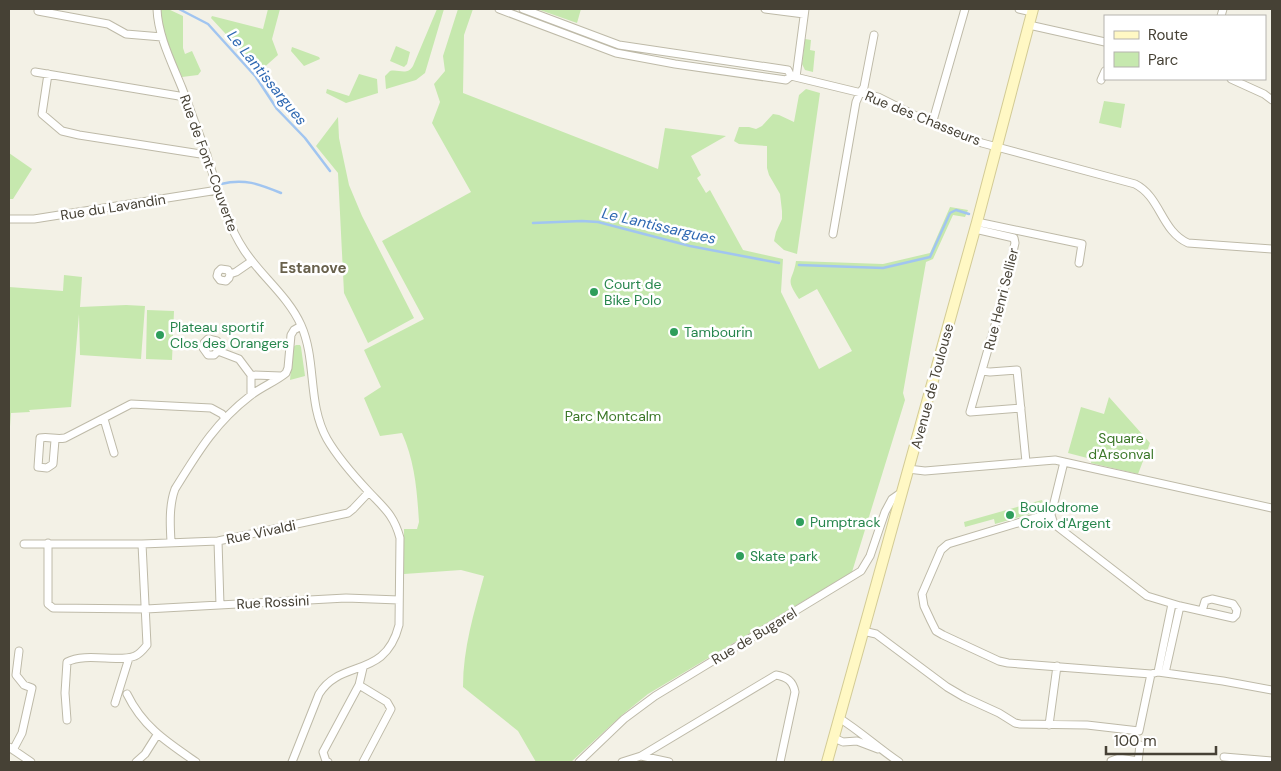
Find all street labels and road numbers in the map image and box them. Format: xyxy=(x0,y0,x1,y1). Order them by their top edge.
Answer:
street label: Rue des Chasseurs xyxy=(862,87,984,149)
street label: Rue de Font-Couverte xyxy=(176,92,242,234)
street label: Rue du Lavandin xyxy=(59,190,167,224)
street label: Rue Henri Sellier xyxy=(980,246,1022,352)
street label: Avenue de Toulouse xyxy=(907,321,957,451)
street label: Rue Vivaldi xyxy=(225,516,297,548)
street label: Rue Rossini xyxy=(236,591,310,613)
street label: Rue de Bugarel xyxy=(708,603,800,669)

